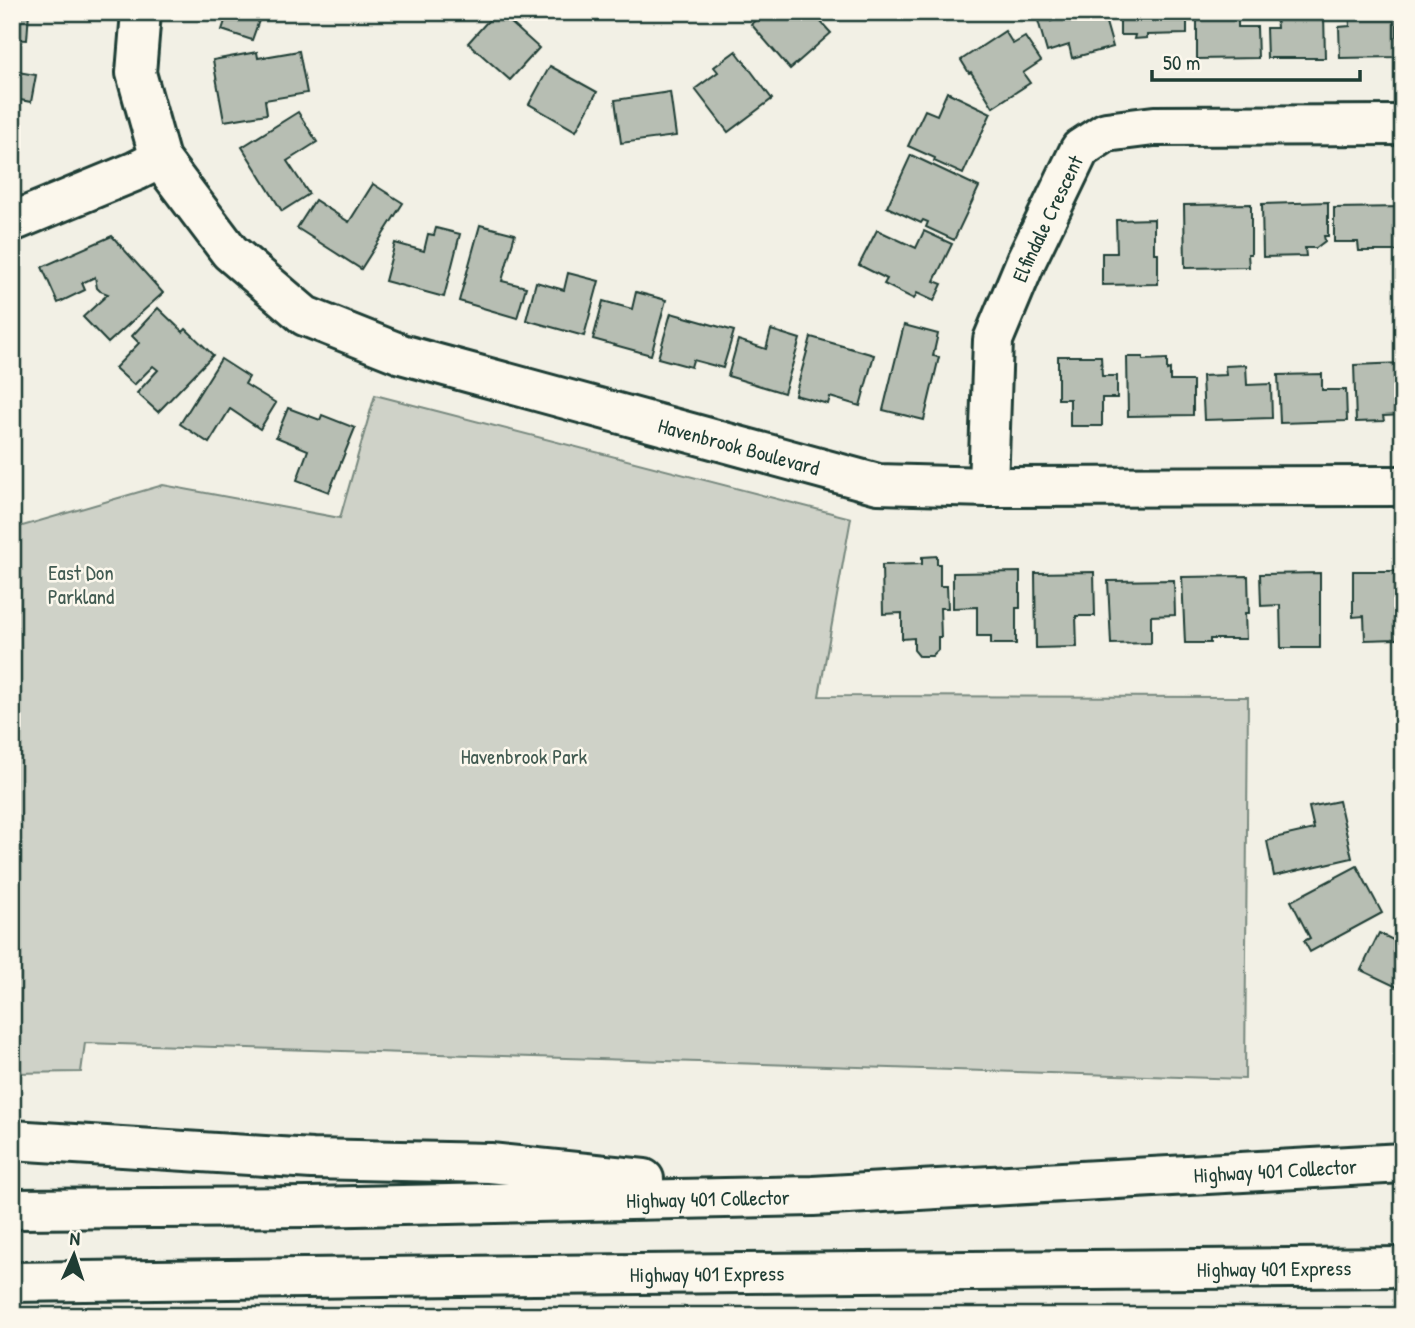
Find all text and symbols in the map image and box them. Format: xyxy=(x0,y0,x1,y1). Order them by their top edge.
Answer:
scale bar xyxy=(1152,38,1361,82)
text: 50 m xyxy=(1163,48,1200,77)
street label: Elfindale Crescent xyxy=(1004,150,1090,286)
street label: Havenbrook Boulevard xyxy=(655,410,823,482)
park label: East Don Parkland xyxy=(48,558,114,611)
park label: Havenbrook Park xyxy=(461,742,588,771)
street label: Highway 401 Collector xyxy=(1193,1151,1358,1189)
street label: Highway 401 Collector xyxy=(626,1182,790,1215)
north arrow xyxy=(38,1220,108,1290)
text: N xyxy=(69,1225,81,1251)
street label: Highway 401 Express xyxy=(1197,1253,1351,1283)
street label: Highway 401 Express xyxy=(630,1258,784,1289)

